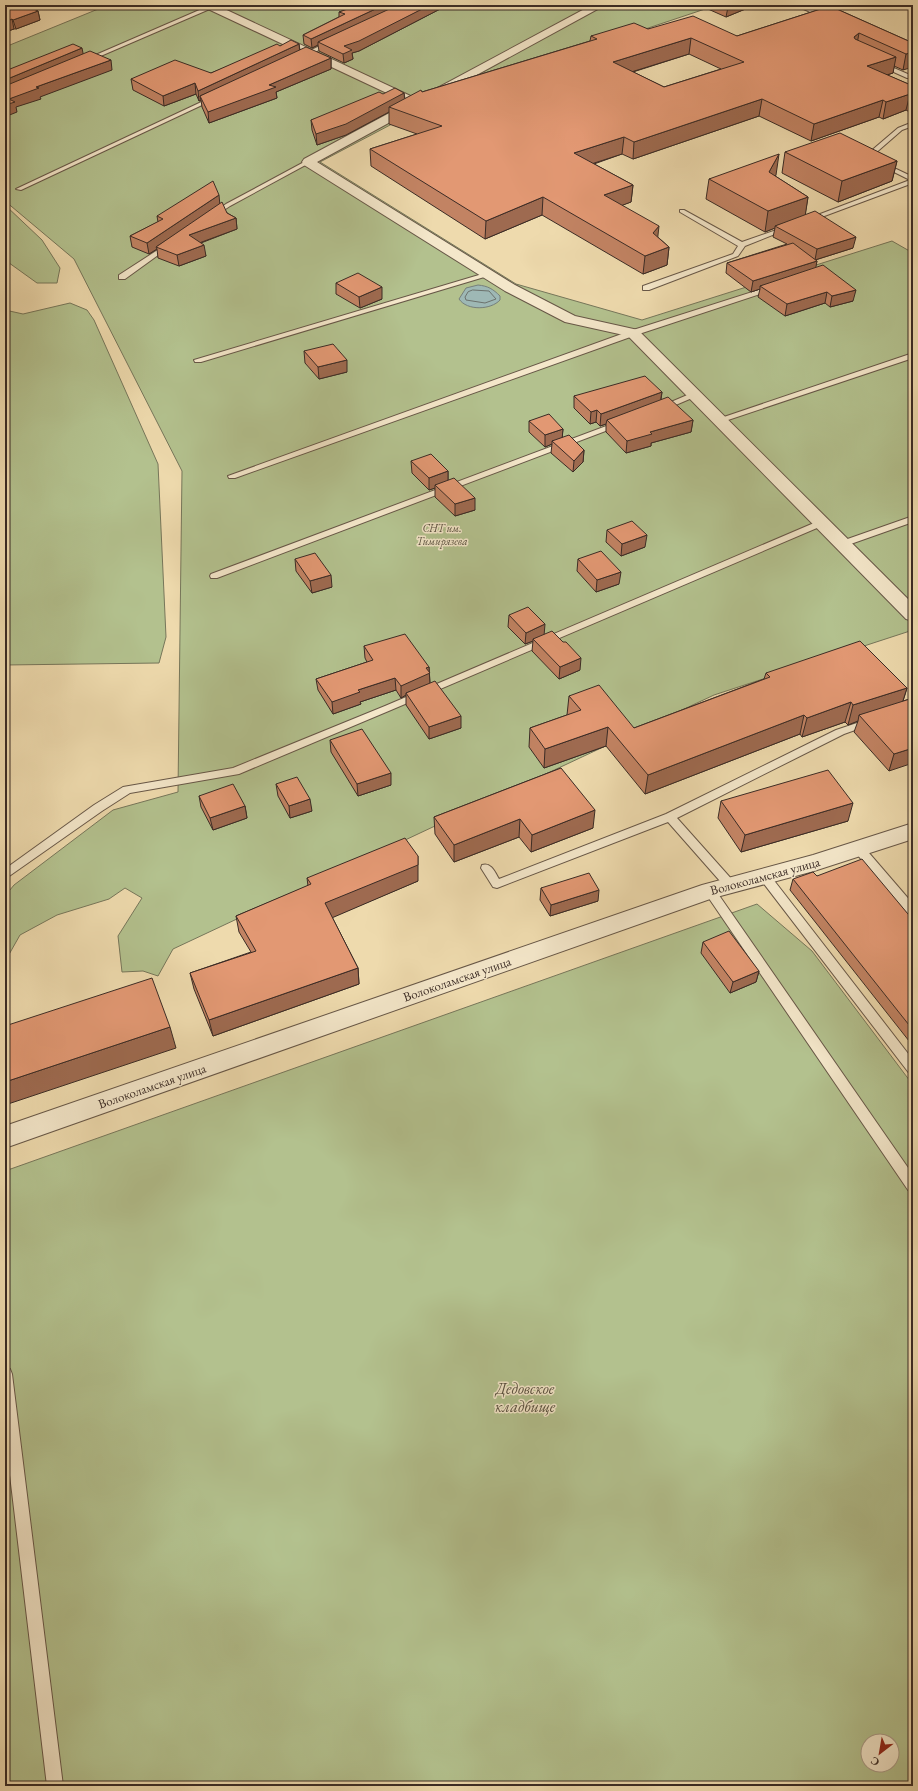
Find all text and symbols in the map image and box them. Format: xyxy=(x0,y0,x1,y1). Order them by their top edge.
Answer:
park label: СНТ им. Тимирязева xyxy=(416,521,468,549)
street label: Волоколамская улица xyxy=(708,853,823,899)
street label: Волоколамская улица xyxy=(401,952,514,1005)
street label: Волоколамская улица xyxy=(96,1059,209,1112)
park label: Дедовское кладбище xyxy=(494,1378,556,1417)
north arrow xyxy=(860,1733,900,1773)
text: С xyxy=(868,1753,882,1770)

